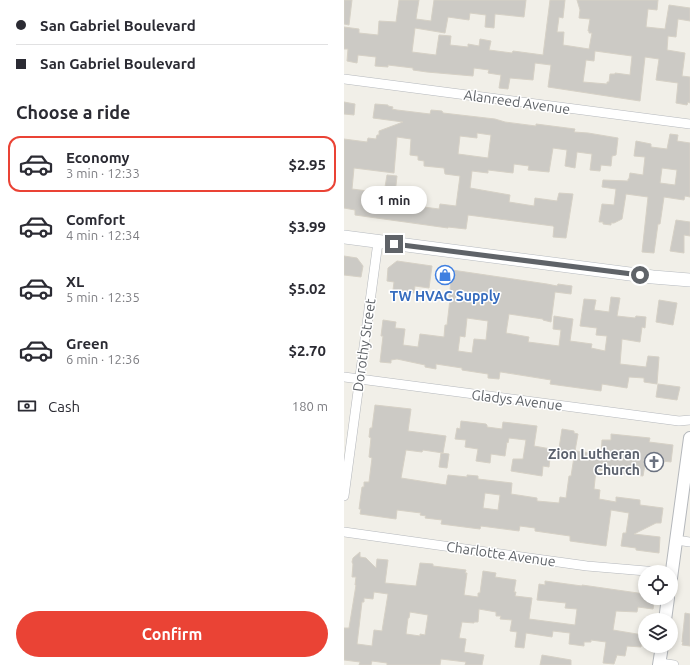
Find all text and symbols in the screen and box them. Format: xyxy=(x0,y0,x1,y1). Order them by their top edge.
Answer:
text: San Gabriel Boulevard xyxy=(40,17,196,34)
text: San Gabriel Boulevard xyxy=(40,55,196,72)
street label: Alanreed Avenue xyxy=(463,87,571,117)
text: Choose a ride xyxy=(16,102,130,122)
icon: car xyxy=(18,146,54,182)
text: Economy xyxy=(66,149,130,166)
text: $2.95 xyxy=(288,156,326,173)
text: 3 min · 12:33 xyxy=(66,166,140,180)
callout: 1 min xyxy=(361,186,427,214)
text: 1 min xyxy=(378,193,410,207)
icon: car xyxy=(18,208,54,244)
text: Comfort xyxy=(66,211,125,228)
text: $3.99 xyxy=(288,218,326,235)
text: 4 min · 12:34 xyxy=(66,228,140,242)
route end xyxy=(385,235,403,253)
shop icon: TW HVAC Supply xyxy=(434,264,456,286)
route start xyxy=(631,266,649,284)
icon: car xyxy=(18,270,54,306)
text: XL xyxy=(66,273,84,290)
text: $5.02 xyxy=(288,280,326,297)
place label: TW HVAC Supply xyxy=(390,288,501,304)
text: 5 min · 12:35 xyxy=(66,290,140,304)
street label: Dorothy Street xyxy=(350,297,379,393)
icon: car xyxy=(18,332,54,368)
text: Green xyxy=(66,335,108,352)
text: $2.70 xyxy=(288,342,326,359)
text: 6 min · 12:36 xyxy=(66,352,140,366)
street label: Gladys Avenue xyxy=(471,386,563,414)
icon: cash xyxy=(16,395,38,417)
text: Cash xyxy=(48,398,80,415)
text: 180 m xyxy=(292,399,328,413)
place label: Zion Lutheran Church xyxy=(548,446,640,478)
church icon: Zion Lutheran Church xyxy=(643,451,665,473)
street label: Charlotte Avenue xyxy=(445,538,557,570)
map controls xyxy=(638,565,678,653)
button: locate xyxy=(638,565,678,605)
button: Confirm xyxy=(16,611,328,657)
button: layers xyxy=(638,613,678,653)

